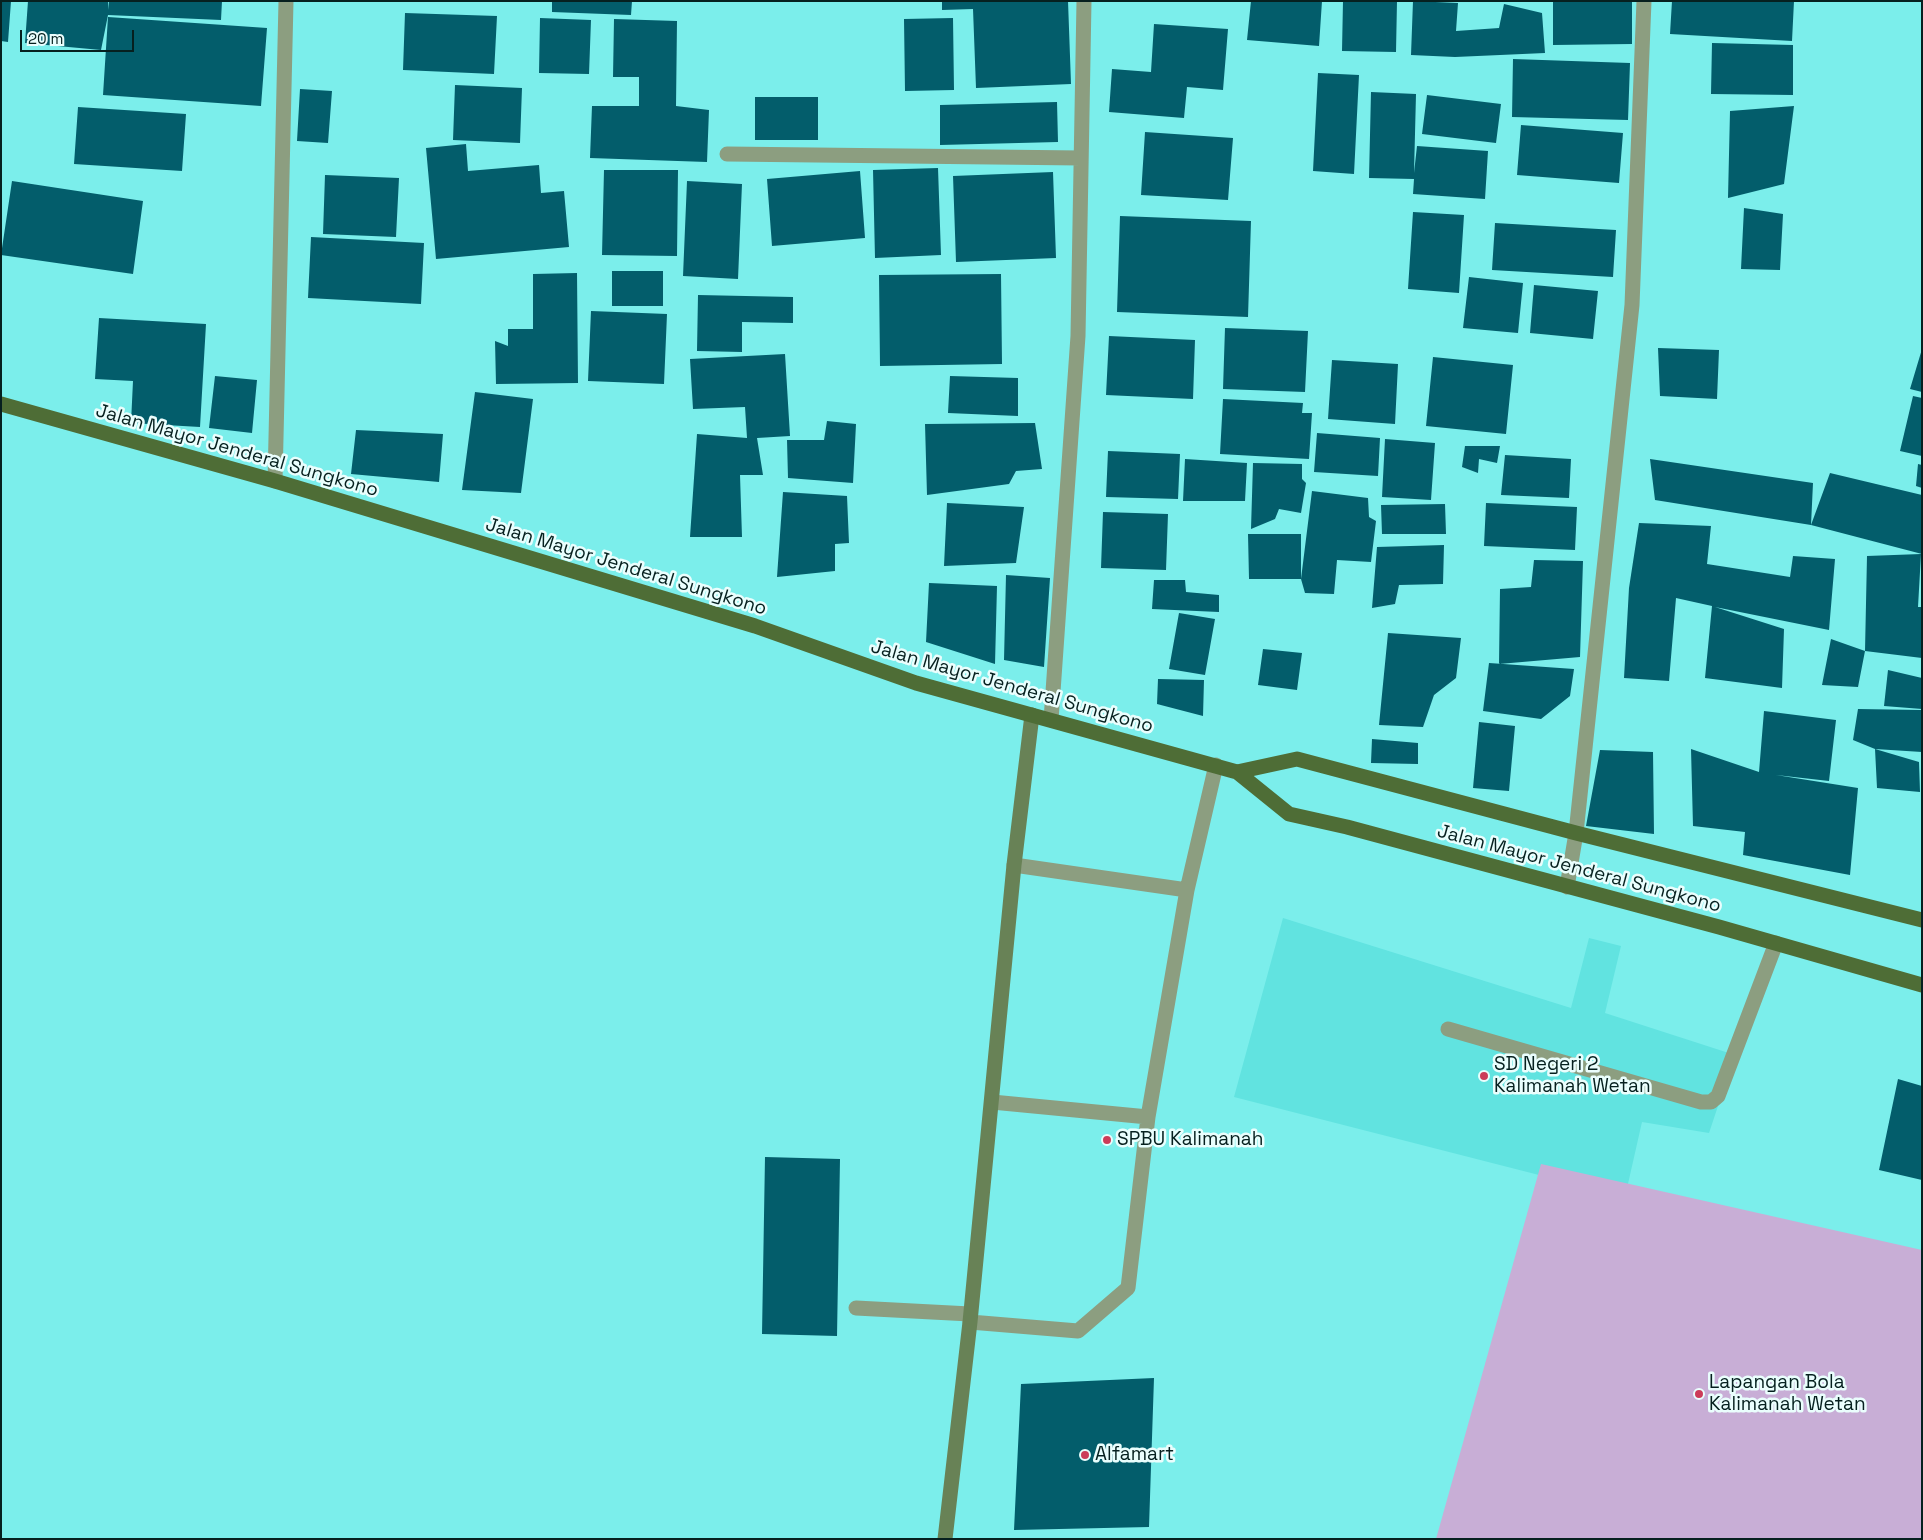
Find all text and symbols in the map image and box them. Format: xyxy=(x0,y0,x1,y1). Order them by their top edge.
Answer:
scale bar xyxy=(22,20,136,52)
text: 20 m xyxy=(28,29,63,48)
street label: Jalan Mayor Jenderal Sungkono xyxy=(93,400,381,502)
street label: Jalan Mayor Jenderal Sungkono xyxy=(483,513,769,621)
street label: Jalan Mayor Jenderal Sungkono xyxy=(868,636,1156,738)
street label: Jalan Mayor Jenderal Sungkono xyxy=(1435,820,1723,918)
place label: SD Negeri 2 Kalimanah Wetan xyxy=(1494,1054,1651,1098)
marker: SD Negeri 2 Kalimanah Wetan xyxy=(1478,1070,1490,1082)
place label: SPBU Kalimanah xyxy=(1117,1129,1263,1151)
marker: SPBU Kalimanah xyxy=(1101,1134,1113,1146)
place label: Lapangan Bola Kalimanah Wetan xyxy=(1709,1372,1866,1416)
marker: Lapangan Bola Kalimanah Wetan xyxy=(1693,1388,1705,1400)
place label: Alfamart xyxy=(1095,1444,1174,1466)
marker: Alfamart xyxy=(1079,1449,1091,1461)

